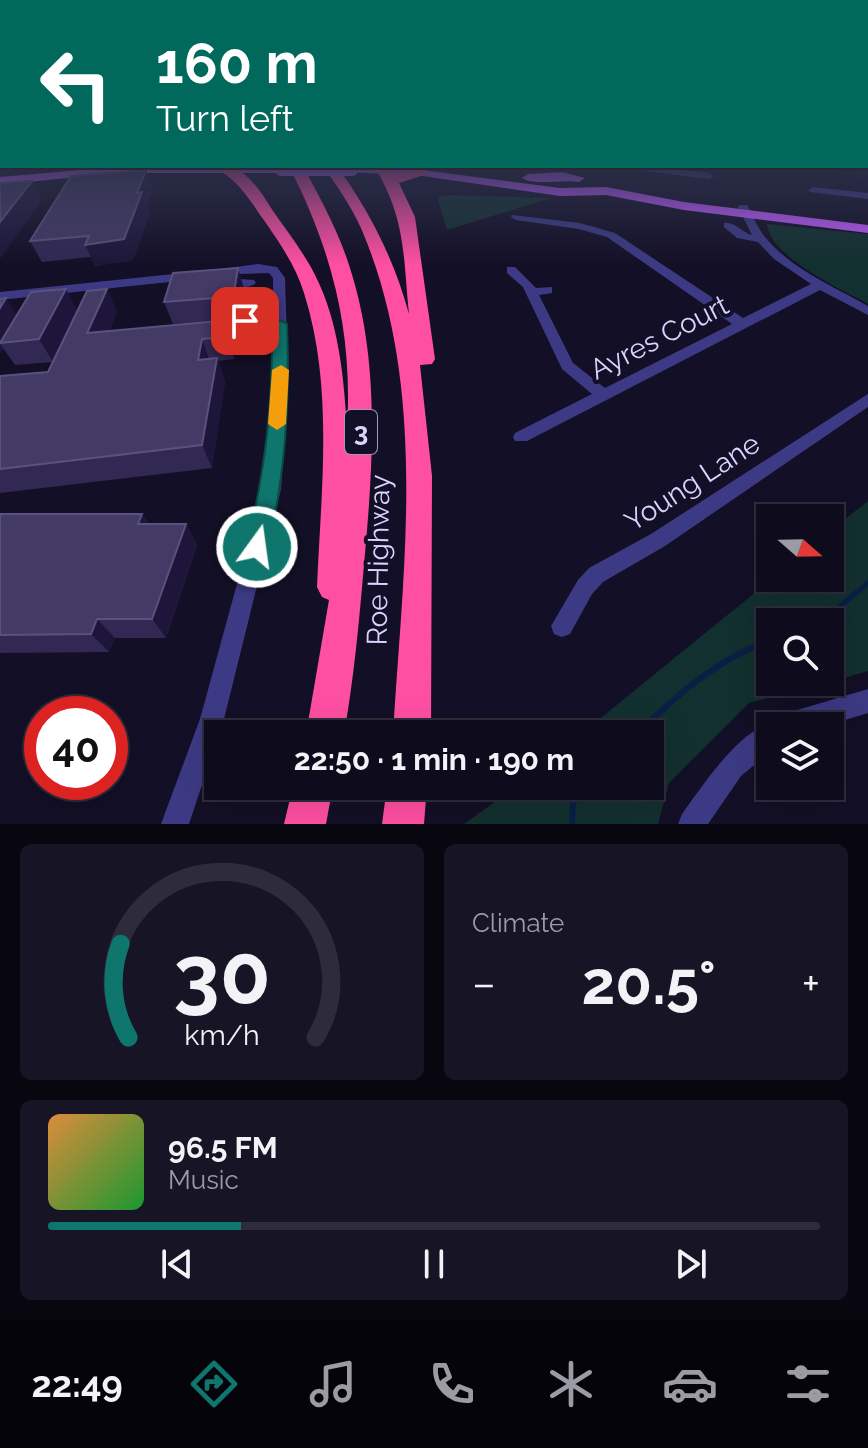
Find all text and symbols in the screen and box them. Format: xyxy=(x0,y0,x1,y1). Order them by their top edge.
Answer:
text: 160 m xyxy=(156,30,318,96)
icon: left xyxy=(24,32,128,136)
text: Turn left xyxy=(156,97,294,139)
pin xyxy=(211,287,279,355)
street label: Ayres Court xyxy=(584,288,735,386)
icon: arrive xyxy=(223,299,267,343)
road number: 3 xyxy=(345,410,377,454)
street label: Young Lane xyxy=(619,427,766,538)
street label: Roe Highway xyxy=(361,474,396,646)
north arrow xyxy=(756,504,844,592)
map controls xyxy=(756,504,844,800)
position arrow xyxy=(215,505,299,589)
button: search xyxy=(756,608,844,696)
speed limit sign: 40 xyxy=(24,696,128,800)
button: layers xyxy=(756,712,844,800)
text: 22:50 · 1 min · 190 m xyxy=(294,742,574,777)
text: Climate xyxy=(472,908,564,938)
text: 30 xyxy=(173,926,271,1023)
text: 20.5° xyxy=(581,948,716,1018)
text: − xyxy=(472,958,496,1009)
text: + xyxy=(802,958,820,1009)
text: km/h xyxy=(184,1018,260,1052)
text: 96.5 FM xyxy=(168,1130,278,1165)
text: Music xyxy=(168,1165,239,1195)
icon: previous xyxy=(155,1242,199,1286)
icon: pause xyxy=(412,1242,456,1286)
icon: next xyxy=(669,1242,713,1286)
icon: directions xyxy=(186,1356,242,1412)
icon: music xyxy=(305,1356,361,1412)
icon: phone xyxy=(424,1356,480,1412)
icon: climate xyxy=(543,1356,599,1412)
icon: car xyxy=(662,1356,718,1412)
icon: filters xyxy=(780,1356,836,1412)
text: 22:49 xyxy=(31,1363,123,1405)

